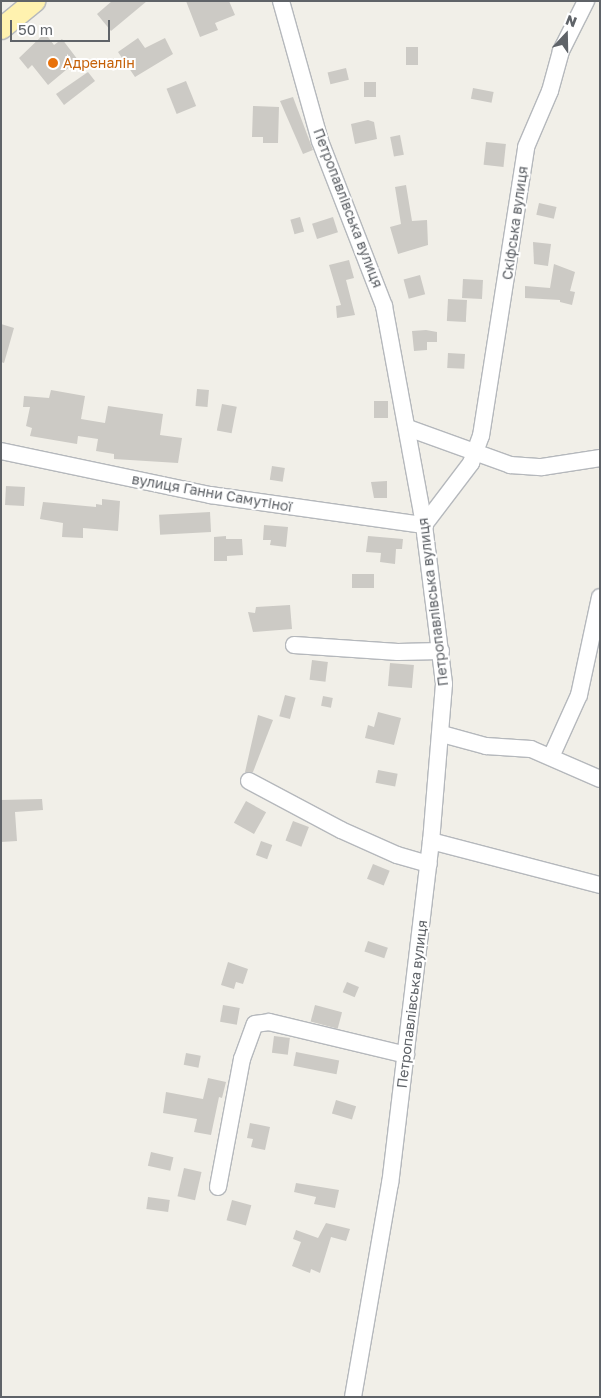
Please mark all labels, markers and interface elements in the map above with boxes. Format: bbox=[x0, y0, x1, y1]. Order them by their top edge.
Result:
scale bar bbox=[12, 10, 112, 42]
north arrow bbox=[541, 10, 591, 60]
text: N bbox=[564, 11, 580, 30]
text: 50 m bbox=[18, 20, 53, 38]
place label: Адреналін bbox=[63, 55, 135, 71]
marker: Адреналін bbox=[47, 57, 59, 69]
street label: Петропавлівська вулиця bbox=[310, 126, 386, 290]
street label: Скіфська вулиця bbox=[499, 165, 531, 281]
street label: вулиця Ганни Самутіної bbox=[130, 471, 294, 515]
street label: Петропавлівська вулиця bbox=[414, 517, 452, 687]
street label: Петропавлівська вулиця bbox=[393, 919, 431, 1089]

